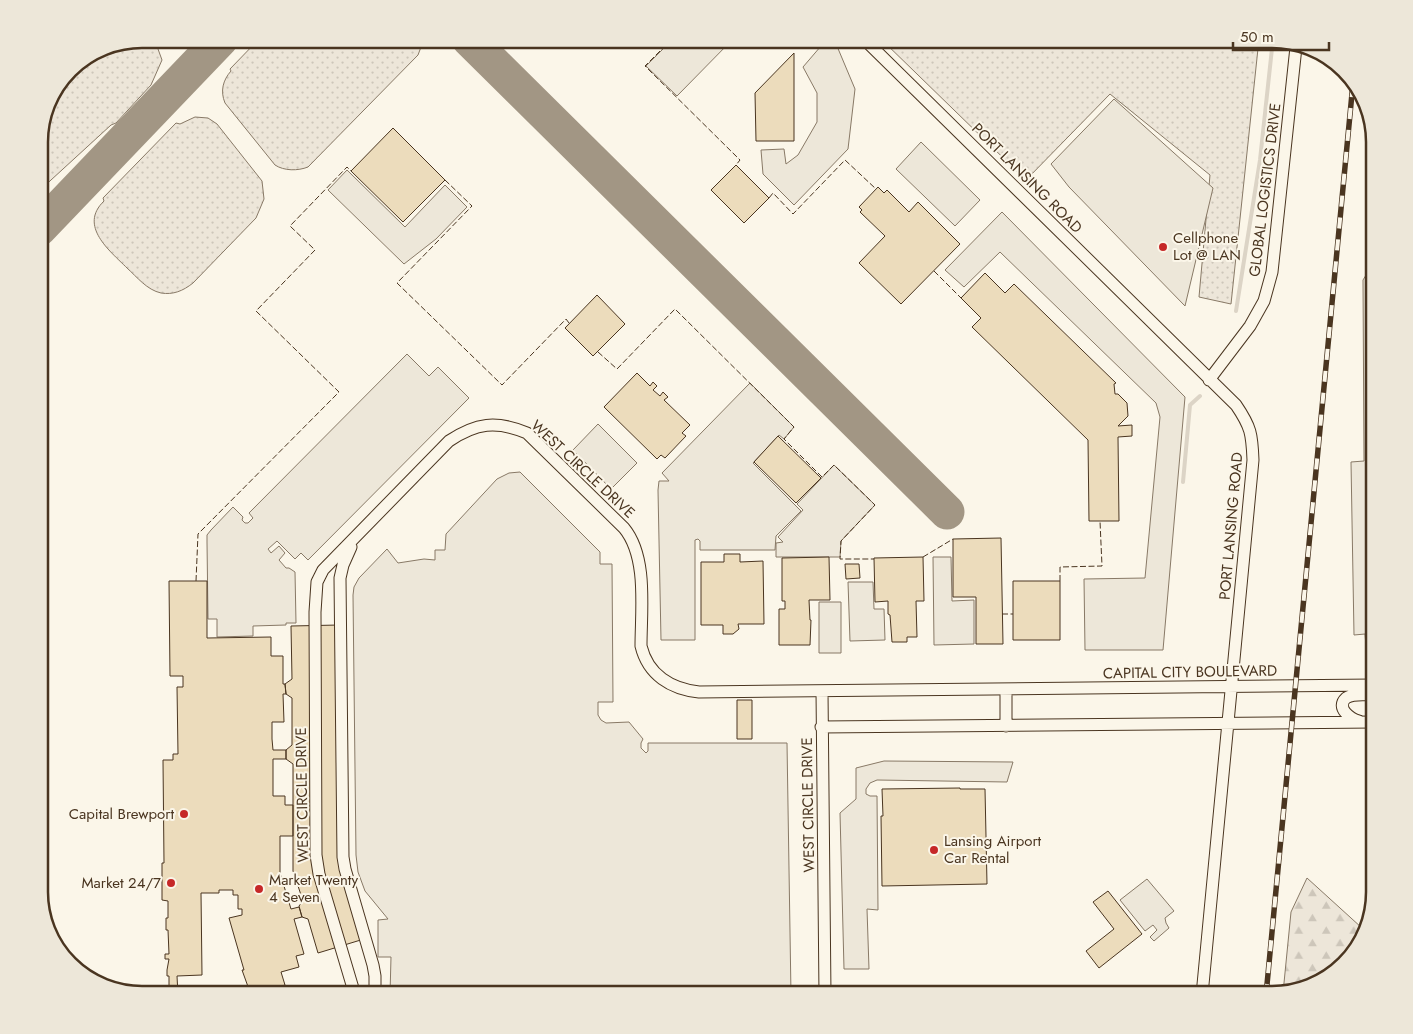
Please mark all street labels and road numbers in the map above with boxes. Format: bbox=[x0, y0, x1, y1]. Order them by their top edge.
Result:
street label: GLOBAL LOGISTICS DRIVE bbox=[1243, 102, 1287, 278]
street label: PORT LANSING ROAD bbox=[967, 118, 1087, 238]
street label: WEST CIRCLE DRIVE bbox=[526, 415, 640, 523]
street label: PORT LANSING ROAD bbox=[1214, 451, 1248, 601]
street label: CAPITAL CITY BOULEVARD bbox=[1103, 659, 1277, 685]
street label: WEST CIRCLE DRIVE bbox=[290, 727, 314, 863]
street label: WEST CIRCLE DRIVE bbox=[796, 737, 820, 873]

